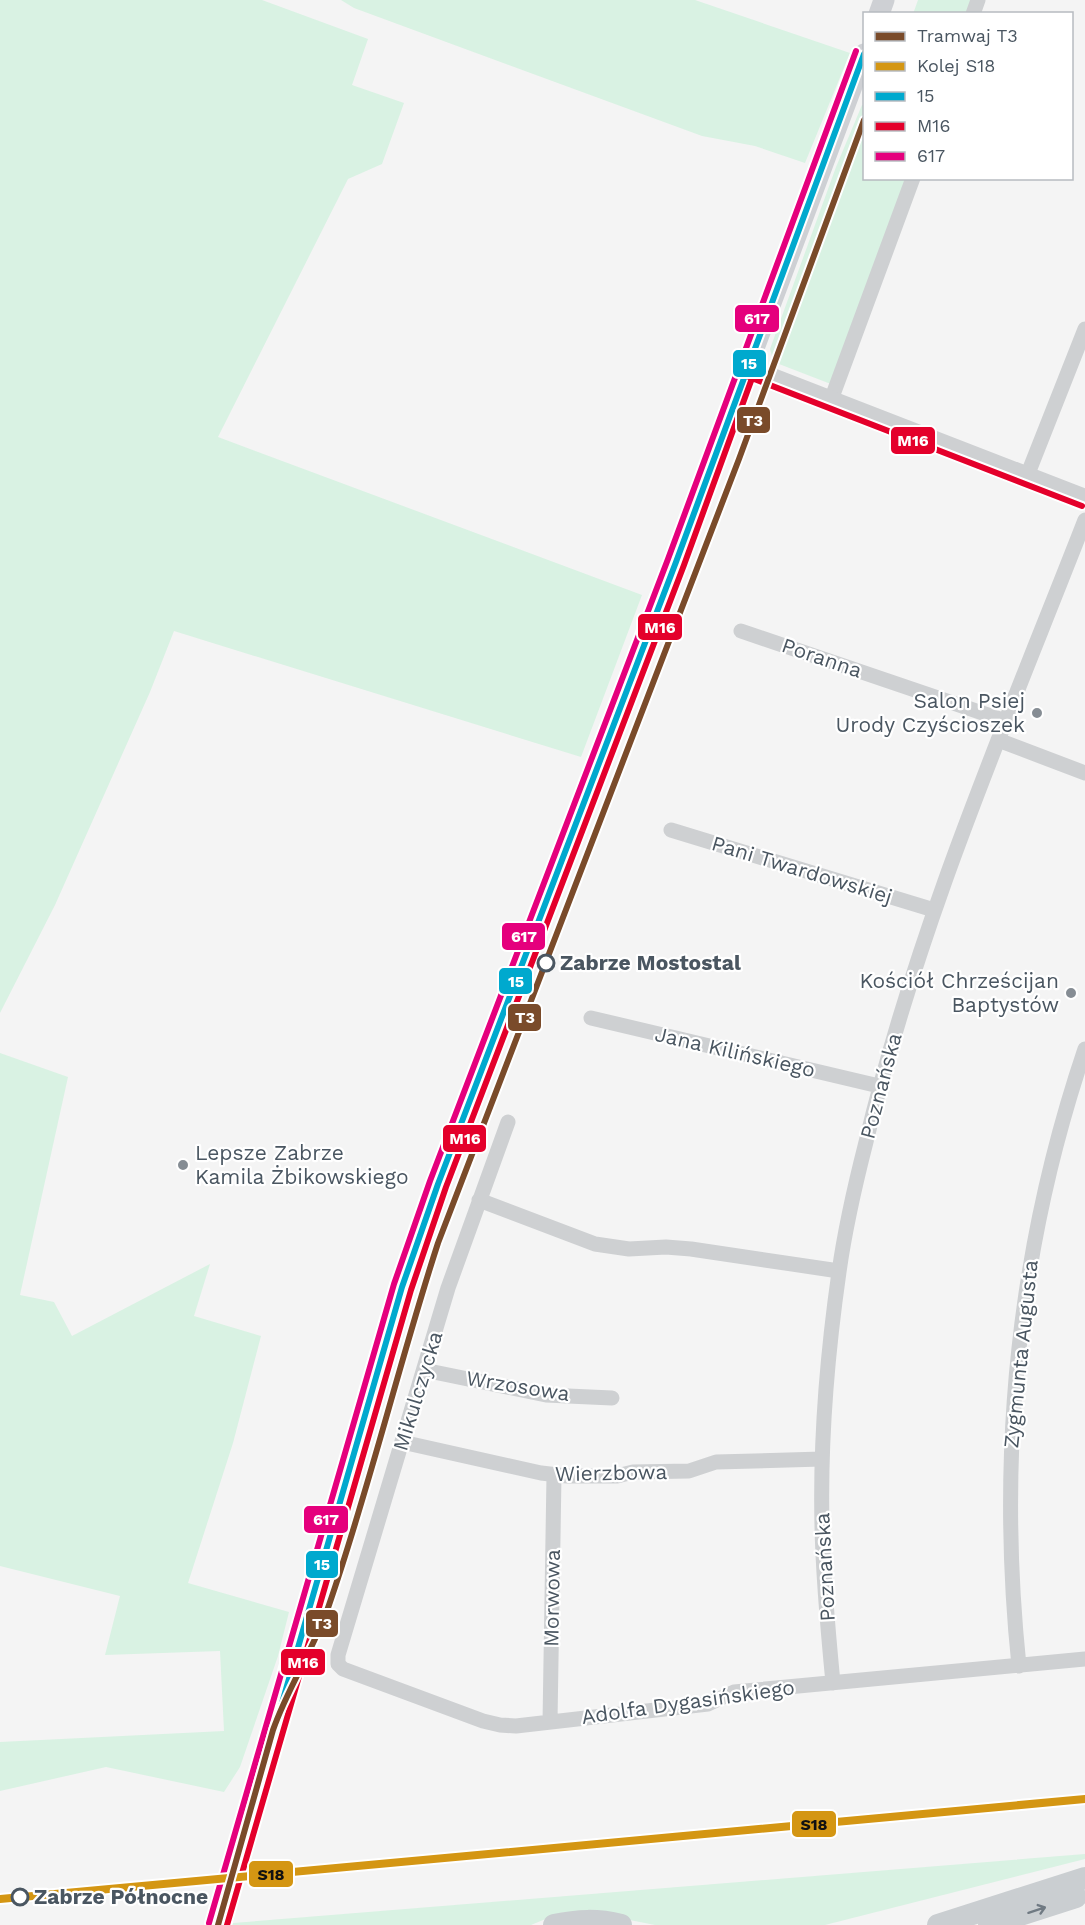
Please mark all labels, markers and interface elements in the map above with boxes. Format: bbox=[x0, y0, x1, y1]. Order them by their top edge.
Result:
legend bbox=[863, 12, 1073, 180]
text: Tramwaj T3 bbox=[917, 25, 1018, 46]
text: Kolej S18 bbox=[917, 55, 995, 76]
text: 15 bbox=[917, 85, 935, 106]
text: M16 bbox=[917, 115, 950, 136]
text: 617 bbox=[917, 145, 945, 166]
line badge: 617 bbox=[734, 304, 780, 333]
text: 617 bbox=[744, 309, 770, 328]
line badge: 15 bbox=[732, 349, 767, 378]
text: 15 bbox=[741, 354, 757, 373]
line badge: T3 bbox=[736, 406, 771, 434]
text: T3 bbox=[743, 411, 763, 430]
line badge: M16 bbox=[890, 426, 936, 455]
text: M16 bbox=[897, 431, 929, 450]
line badge: M16 bbox=[637, 613, 683, 641]
text: M16 bbox=[644, 618, 676, 637]
street label: Poranna bbox=[779, 632, 866, 683]
place label: Salon Psiej Urody Czyścioszek bbox=[835, 688, 1025, 737]
marker: Salon Psiej Urody Czyścioszek bbox=[1030, 706, 1044, 720]
street label: Pani Twardowskiej bbox=[709, 830, 896, 909]
line badge: 617 bbox=[501, 922, 546, 951]
text: 617 bbox=[511, 927, 537, 946]
place label: Zabrze Mostostal bbox=[560, 950, 741, 975]
marker: Zabrze Mostostal bbox=[537, 954, 555, 972]
line badge: 15 bbox=[498, 967, 533, 995]
place label: Kościół Chrześcijan Baptystów bbox=[860, 968, 1059, 1017]
text: 15 bbox=[508, 972, 524, 991]
marker: Kościół Chrześcijan Baptystów bbox=[1064, 986, 1078, 1000]
line badge: T3 bbox=[507, 1003, 542, 1032]
text: T3 bbox=[515, 1008, 535, 1027]
street label: Jana Kilińskiego bbox=[653, 1021, 818, 1082]
street label: Poznańska bbox=[854, 1030, 907, 1142]
line badge: M16 bbox=[442, 1124, 487, 1153]
text: M16 bbox=[449, 1129, 481, 1148]
place label: Lepsze Zabrze Kamila Żbikowskiego bbox=[195, 1140, 409, 1189]
marker: Lepsze Zabrze Kamila Żbikowskiego bbox=[176, 1158, 190, 1172]
street label: Zygmunta Augusta bbox=[998, 1259, 1043, 1449]
street label: Mikulczycka bbox=[387, 1328, 448, 1454]
street label: Wrzosowa bbox=[465, 1365, 572, 1406]
street label: Wierzbowa bbox=[555, 1459, 667, 1486]
line badge: 617 bbox=[303, 1505, 349, 1534]
text: 617 bbox=[313, 1510, 339, 1529]
street label: Poznańska bbox=[809, 1512, 840, 1622]
street label: Morwowa bbox=[538, 1549, 565, 1647]
line badge: 15 bbox=[305, 1550, 339, 1579]
text: 15 bbox=[314, 1555, 330, 1574]
line badge: T3 bbox=[305, 1609, 339, 1638]
text: T3 bbox=[312, 1614, 332, 1633]
line badge: M16 bbox=[280, 1648, 326, 1676]
text: M16 bbox=[287, 1653, 319, 1672]
street label: Adolfa Dygasińskiego bbox=[580, 1674, 796, 1729]
line badge: S18 bbox=[791, 1810, 837, 1838]
text: S18 bbox=[800, 1815, 828, 1834]
line badge: S18 bbox=[248, 1860, 294, 1888]
text: S18 bbox=[257, 1865, 285, 1884]
place label: Zabrze Północne bbox=[34, 1884, 208, 1909]
marker: Zabrze Północne bbox=[11, 1888, 29, 1906]
one-way arrow bbox=[1027, 1903, 1046, 1914]

